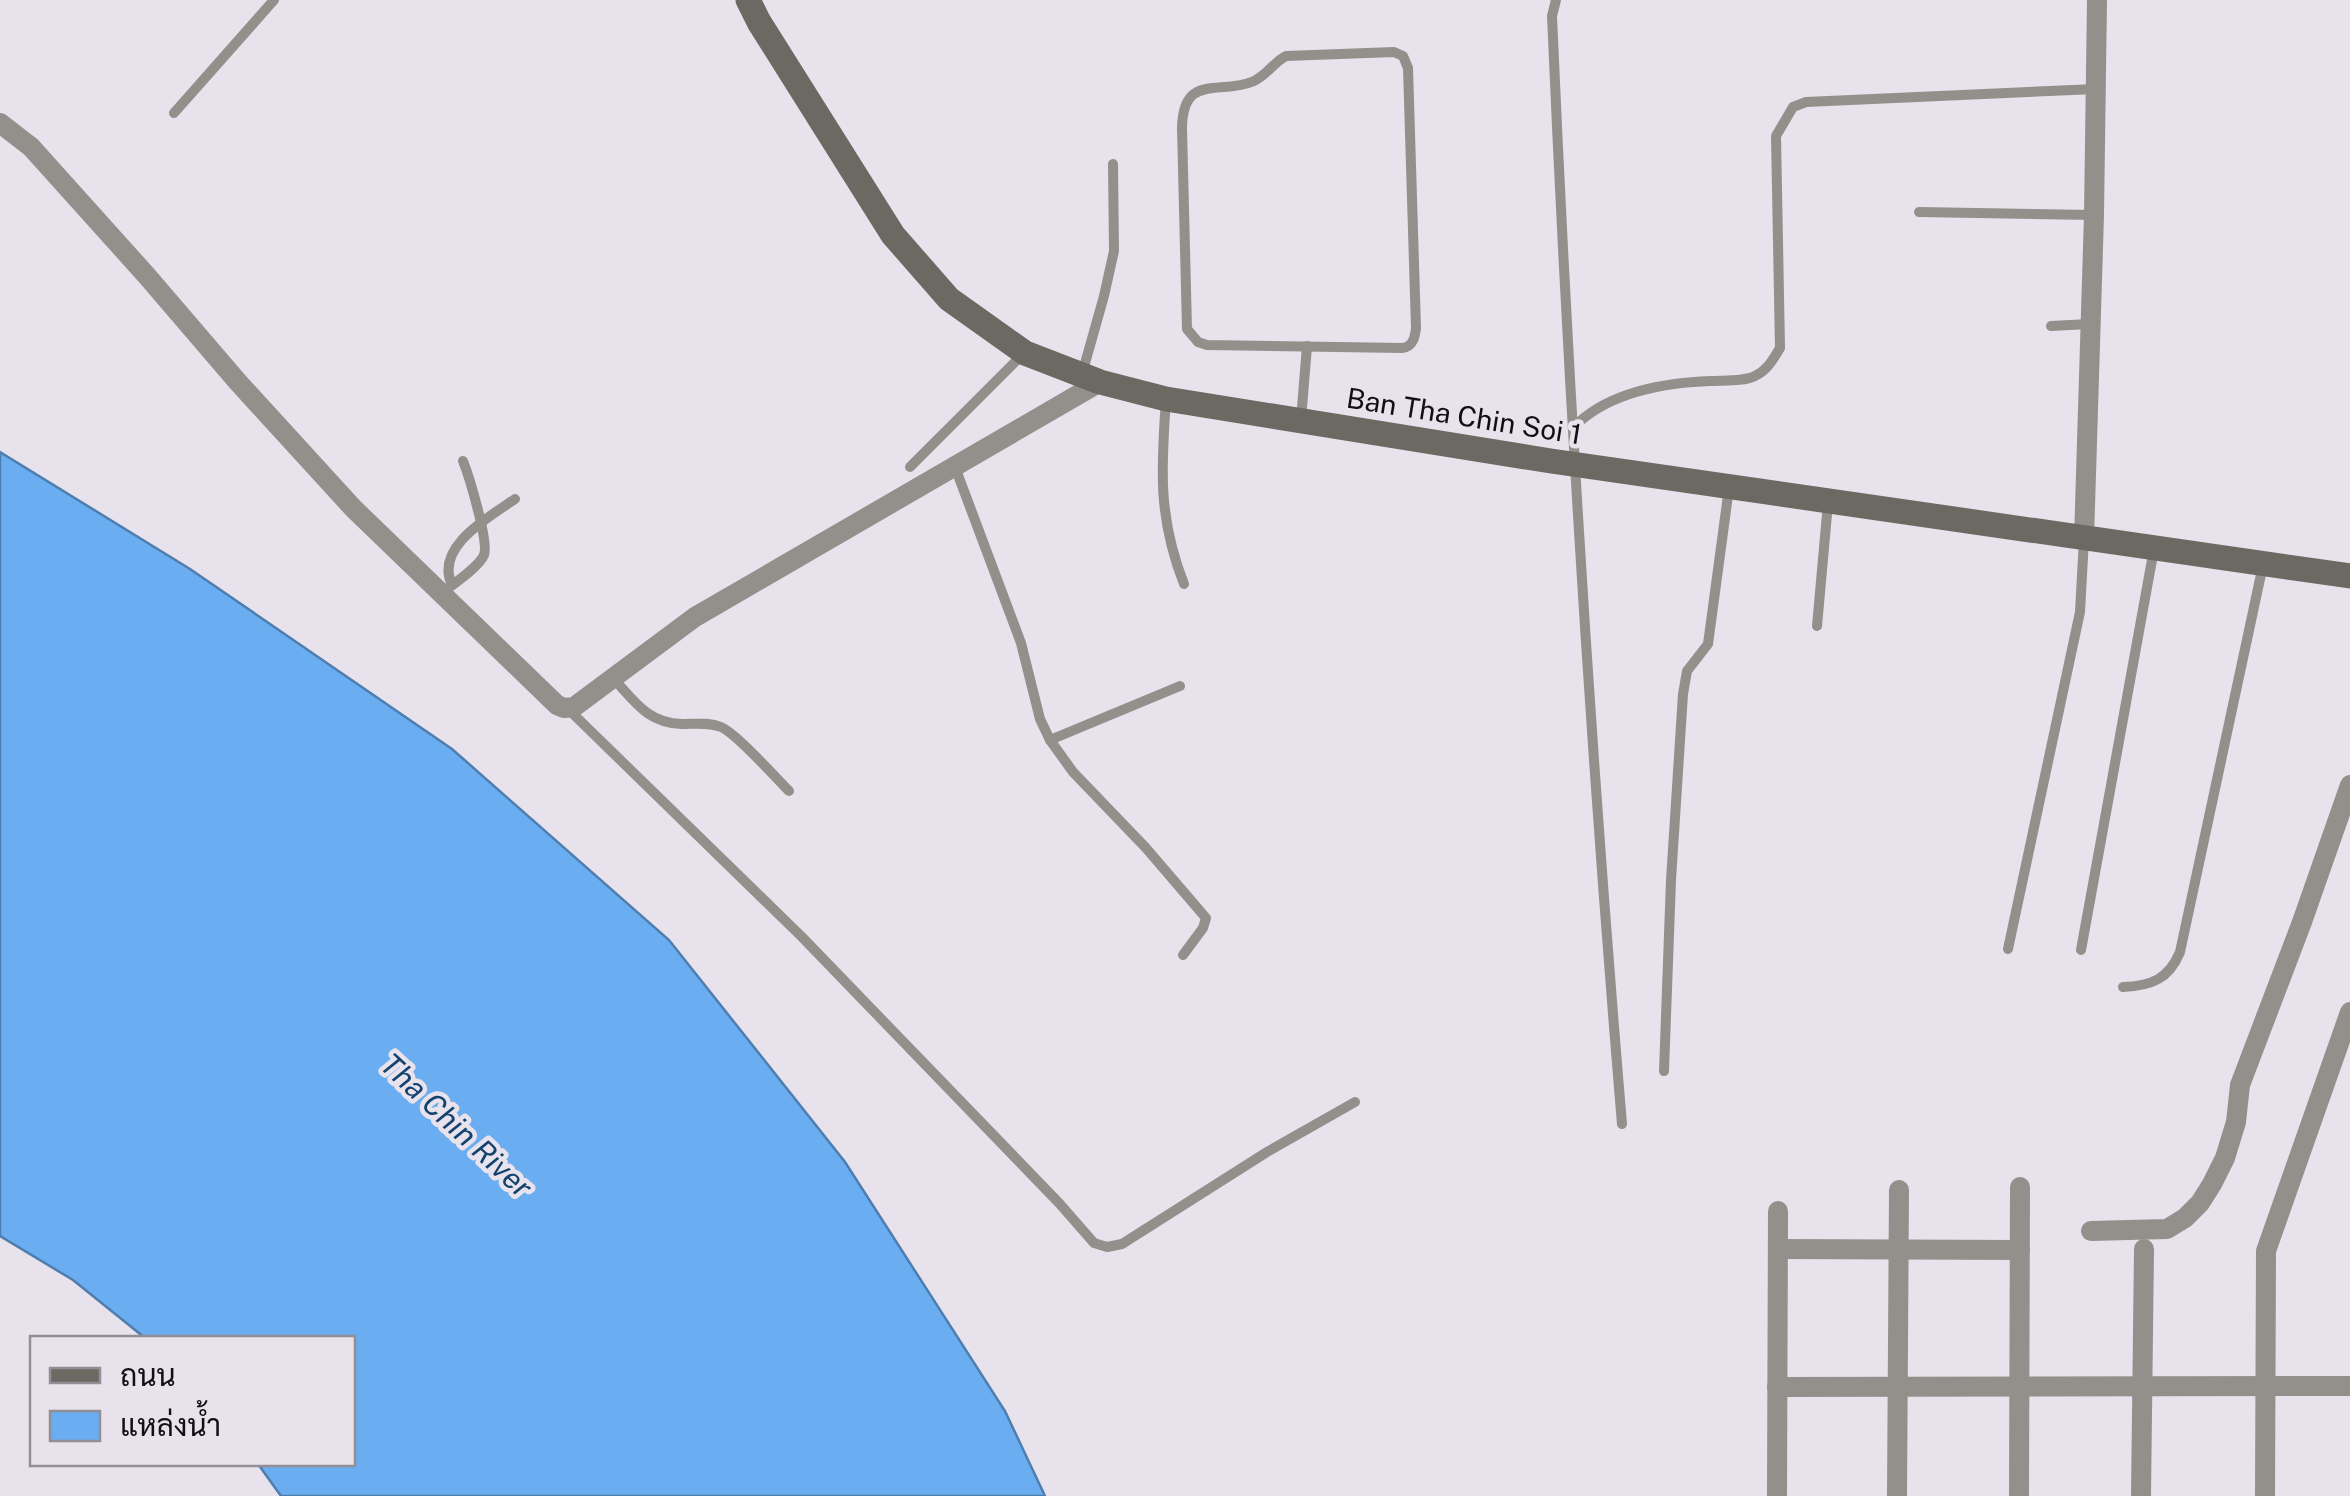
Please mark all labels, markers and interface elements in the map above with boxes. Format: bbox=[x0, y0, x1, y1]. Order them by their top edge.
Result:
street label: Ban Tha Chin Soi 1 bbox=[1344, 381, 1584, 450]
water label: Tha Chin River bbox=[373, 1046, 540, 1205]
legend bbox=[30, 1336, 355, 1466]
text: ถนน bbox=[120, 1357, 176, 1393]
text: แหล่งน้ำ bbox=[120, 1399, 221, 1443]

